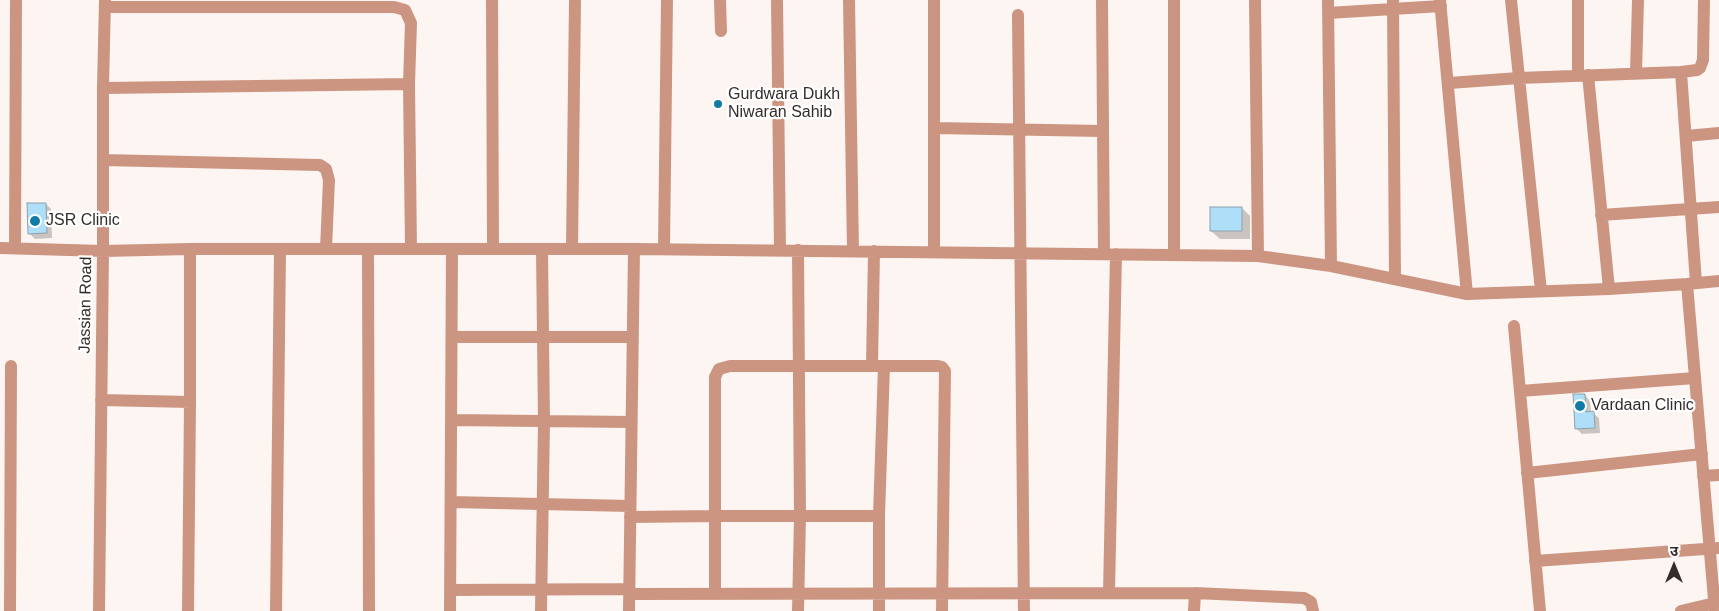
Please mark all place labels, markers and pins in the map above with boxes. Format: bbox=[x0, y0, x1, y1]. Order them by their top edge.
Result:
place label: Gurdwara Dukh Niwaran Sahib bbox=[728, 85, 840, 123]
marker: Gurdwara Dukh Niwaran Sahib bbox=[712, 98, 724, 110]
place label: JSR Clinic bbox=[46, 211, 120, 231]
marker: JSR Clinic bbox=[28, 214, 42, 228]
place label: Vardaan Clinic bbox=[1591, 396, 1694, 416]
marker: Vardaan Clinic bbox=[1573, 399, 1587, 413]

